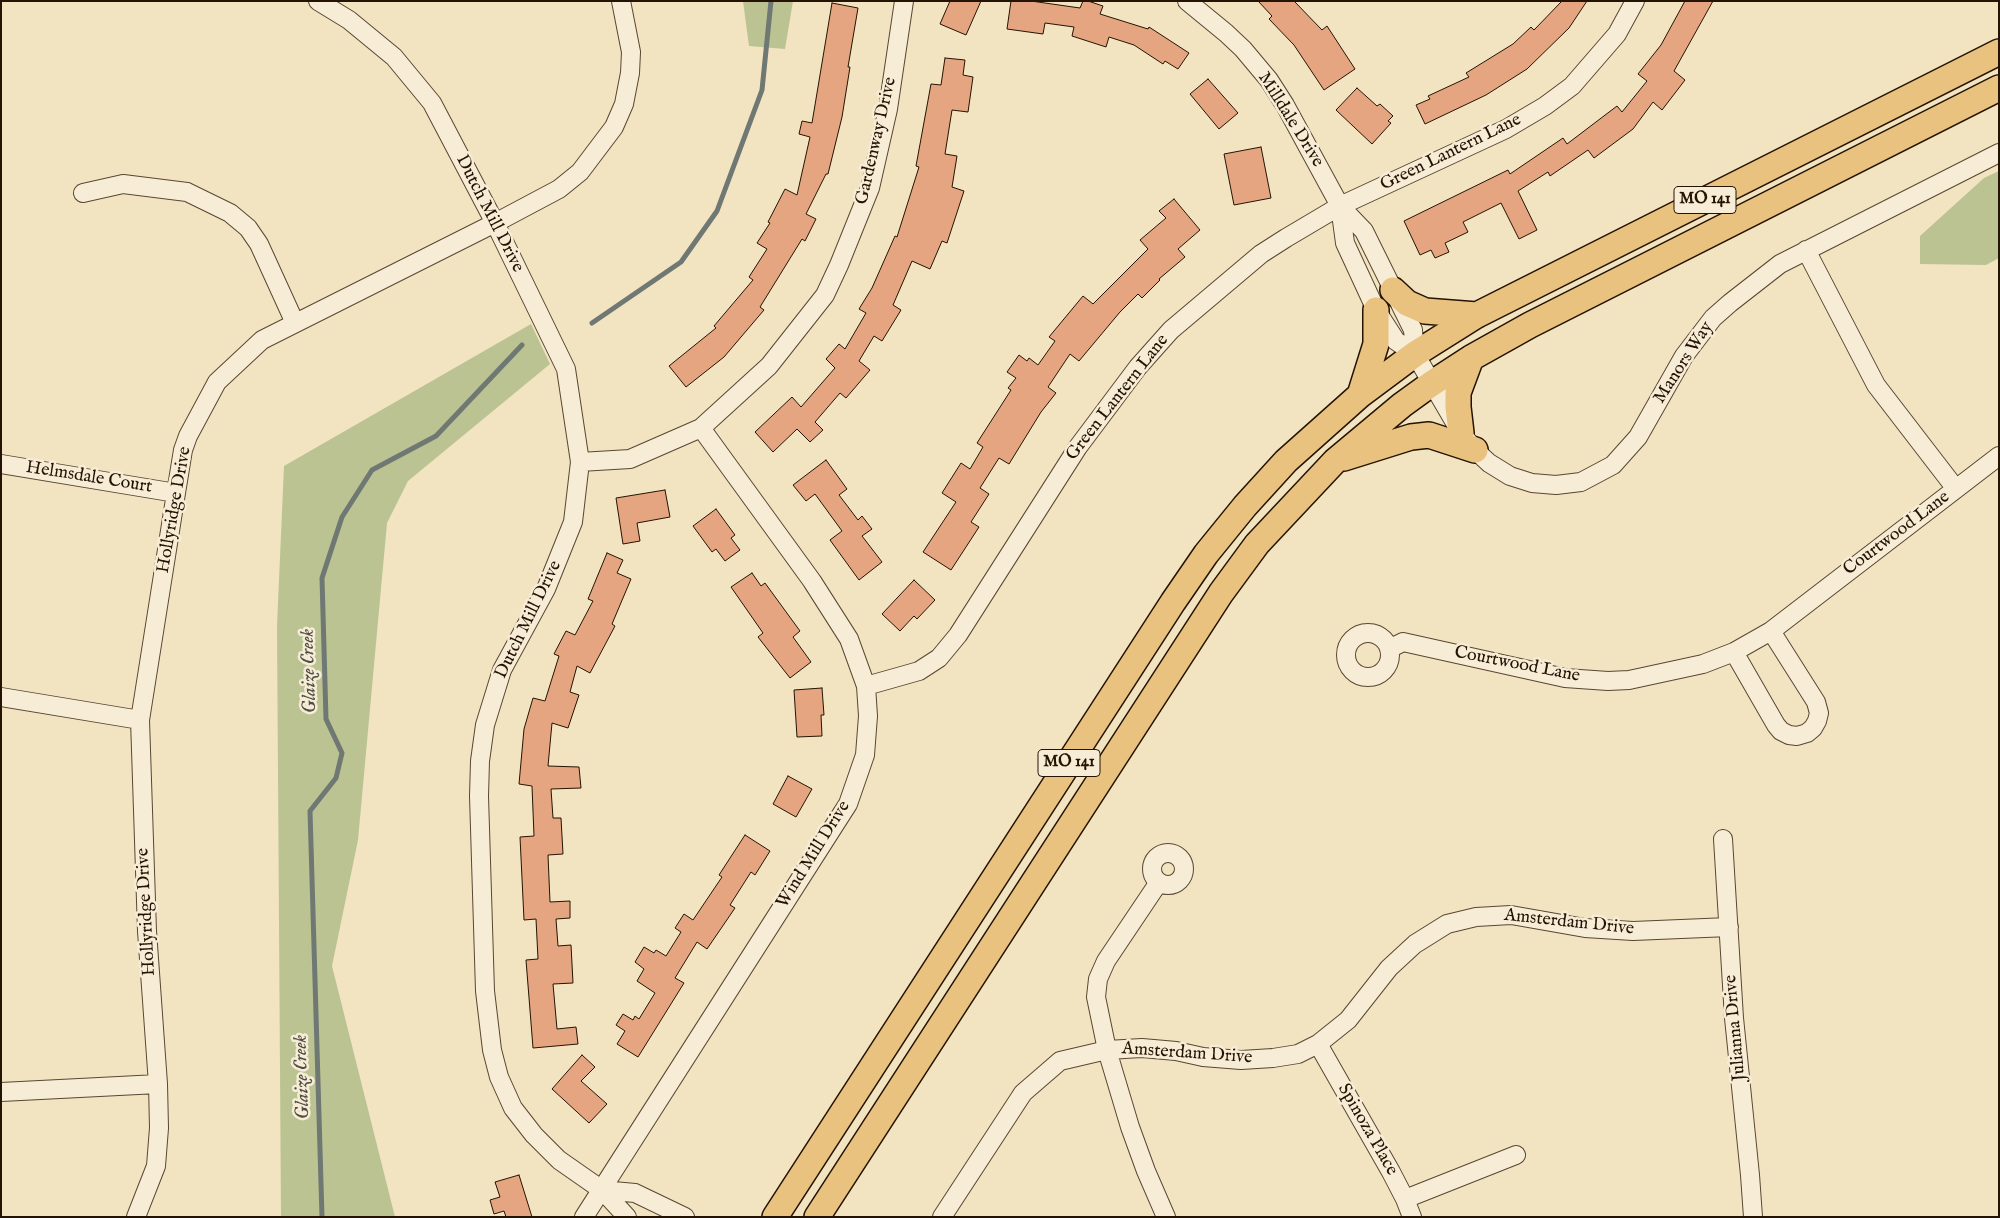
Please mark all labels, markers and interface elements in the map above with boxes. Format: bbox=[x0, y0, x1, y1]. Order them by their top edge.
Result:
street label: Milldale Drive bbox=[1252, 69, 1328, 171]
street label: Gardenway Drive bbox=[852, 75, 902, 207]
street label: Green Lantern Lane bbox=[1377, 110, 1525, 196]
street label: Dutch Mill Drive bbox=[450, 152, 528, 276]
road number: MO 141 bbox=[1674, 186, 1736, 214]
street label: Manors Way bbox=[1650, 318, 1718, 408]
street label: Green Lantern Lane bbox=[1062, 331, 1174, 465]
street label: Hollyridge Drive bbox=[153, 445, 197, 575]
street label: Helmsdale Court bbox=[24, 457, 154, 499]
street label: Courtwood Lane bbox=[1840, 487, 1954, 581]
street label: Dutch Mill Drive bbox=[491, 557, 567, 683]
water label: Glaize Creek bbox=[297, 628, 323, 714]
street label: Courtwood Lane bbox=[1452, 642, 1582, 688]
road number: MO 141 bbox=[1038, 750, 1100, 776]
street label: Wind Mill Drive bbox=[772, 797, 856, 913]
street label: Hollyridge Drive bbox=[133, 847, 161, 977]
street label: Amsterdam Drive bbox=[1503, 905, 1635, 941]
street label: Julianna Drive bbox=[1721, 974, 1751, 1082]
water label: Glaize Creek bbox=[290, 1034, 316, 1120]
street label: Amsterdam Drive bbox=[1121, 1039, 1253, 1069]
street label: Spinoza Place bbox=[1332, 1080, 1402, 1180]

